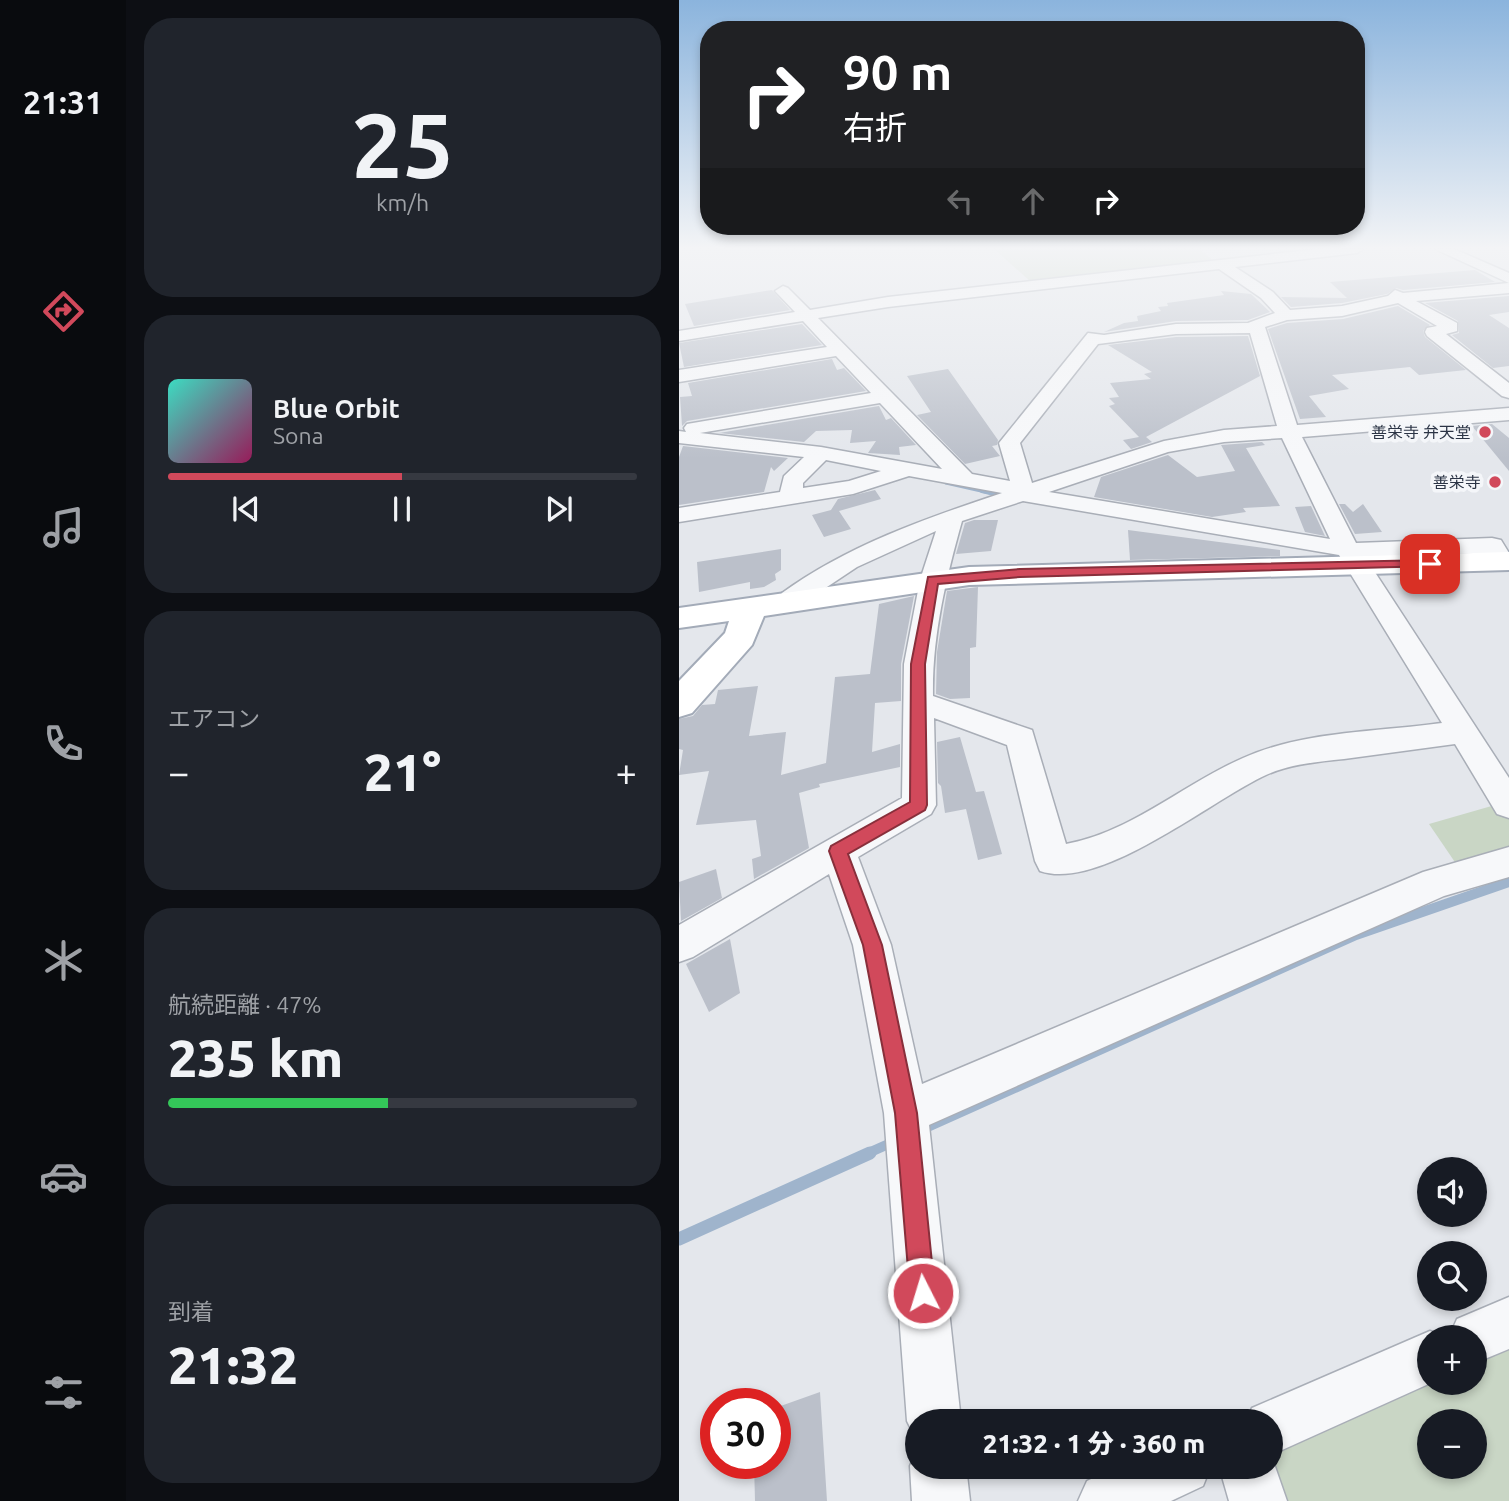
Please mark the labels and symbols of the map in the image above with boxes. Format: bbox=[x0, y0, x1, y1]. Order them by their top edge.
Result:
place label: 善栄寺 弁天堂 bbox=[1371, 423, 1471, 441]
marker: 善栄寺 弁天堂 bbox=[1477, 424, 1493, 440]
place label: 善栄寺 bbox=[1433, 473, 1481, 491]
marker: 善栄寺 bbox=[1487, 474, 1503, 490]
pin bbox=[1400, 534, 1460, 594]
position arrow bbox=[886, 1256, 960, 1330]
speed limit sign: 30 bbox=[700, 1388, 791, 1479]

